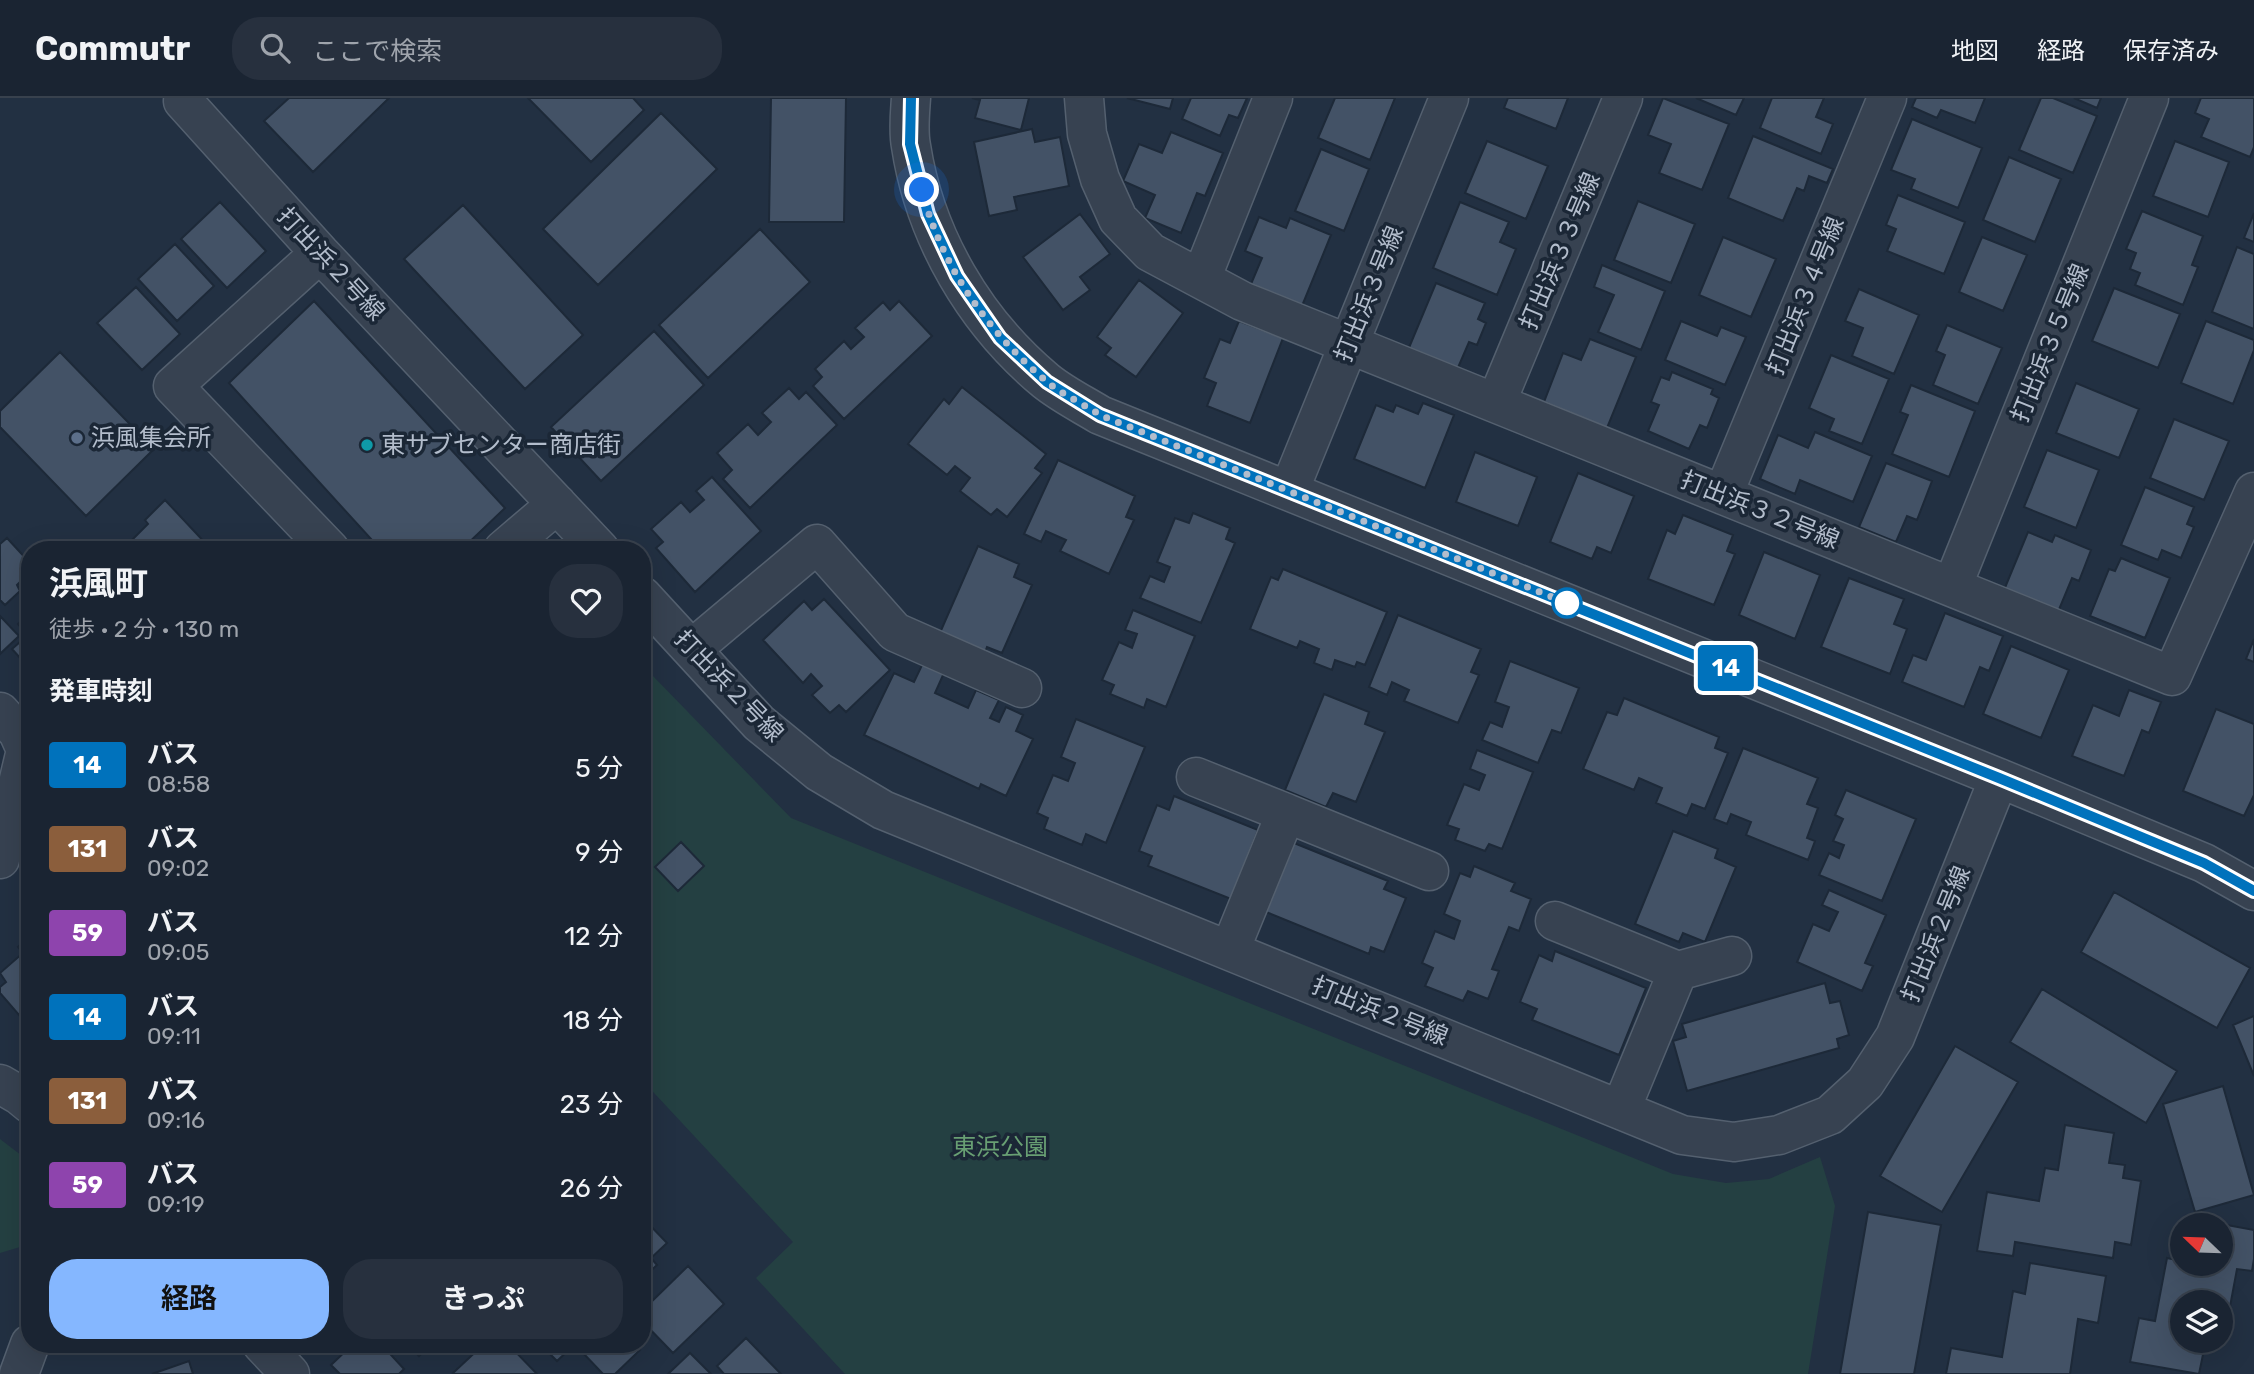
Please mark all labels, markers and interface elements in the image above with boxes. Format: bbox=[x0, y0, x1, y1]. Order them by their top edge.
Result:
search box bbox=[232, 17, 722, 80]
text: Commutr bbox=[35, 29, 190, 68]
icon: search bbox=[256, 29, 294, 67]
text: ここで検索 bbox=[312, 36, 442, 67]
text: 地図 bbox=[1951, 37, 1999, 65]
text: 経路 bbox=[2037, 37, 2085, 65]
text: 保存済み bbox=[2123, 37, 2219, 65]
street label: 打出浜３３号線 bbox=[1514, 168, 1606, 334]
your location bbox=[904, 172, 939, 207]
street label: 打出浜２号線 bbox=[272, 202, 390, 326]
street label: 打出浜３４号線 bbox=[1761, 213, 1849, 379]
street label: 打出浜３号線 bbox=[1329, 222, 1409, 366]
street label: 打出浜３５号線 bbox=[2006, 260, 2094, 426]
place label: 浜風集会所 bbox=[91, 424, 211, 452]
marker: 浜風集会所 bbox=[69, 430, 85, 446]
place label: 東サブセンター商店街 bbox=[381, 431, 621, 459]
marker: 東サブセンター商店街 bbox=[359, 437, 375, 453]
street label: 打出浜３２号線 bbox=[1677, 466, 1843, 554]
text: 浜風町 bbox=[49, 564, 148, 603]
button: heart bbox=[549, 564, 623, 638]
unlabelled marker bbox=[1552, 588, 1582, 618]
text: 徒歩 · 2 分 · 130 m bbox=[49, 615, 239, 643]
street label: 打出浜２号線 bbox=[669, 624, 789, 748]
line badge: 14 bbox=[1694, 645, 1758, 691]
text: 14 bbox=[1712, 654, 1740, 682]
text: 発車時刻 bbox=[49, 676, 153, 707]
text: バス bbox=[147, 739, 199, 770]
text: 14 bbox=[73, 751, 102, 779]
text: 5 分 bbox=[575, 753, 623, 784]
text: 08:58 bbox=[147, 770, 210, 798]
text: バス bbox=[147, 823, 199, 854]
text: 131 bbox=[68, 835, 107, 863]
text: 9 分 bbox=[575, 837, 623, 868]
text: 09:02 bbox=[147, 854, 209, 882]
street label: 打出浜２号線 bbox=[1896, 862, 1976, 1006]
text: バス bbox=[147, 907, 199, 938]
text: 59 bbox=[72, 919, 103, 947]
text: 12 分 bbox=[564, 921, 623, 952]
text: 09:05 bbox=[147, 938, 209, 966]
street label: 打出浜２号線 bbox=[1308, 971, 1452, 1051]
text: バス bbox=[147, 991, 199, 1022]
text: 14 bbox=[73, 1003, 102, 1031]
text: 18 分 bbox=[563, 1005, 623, 1036]
text: 09:11 bbox=[147, 1022, 201, 1050]
text: バス bbox=[147, 1075, 199, 1106]
text: 131 bbox=[68, 1087, 107, 1115]
text: 23 分 bbox=[560, 1089, 623, 1120]
text: 09:16 bbox=[147, 1106, 205, 1134]
park label: 東浜公園 bbox=[952, 1133, 1048, 1161]
text: バス bbox=[147, 1159, 199, 1190]
text: 59 bbox=[72, 1171, 103, 1199]
text: 26 分 bbox=[560, 1173, 623, 1204]
text: 09:19 bbox=[147, 1190, 205, 1218]
north arrow bbox=[2170, 1213, 2233, 1276]
map controls bbox=[2170, 1213, 2233, 1353]
button: 経路 bbox=[49, 1259, 329, 1339]
button: きっぷ bbox=[343, 1259, 623, 1339]
button: layers bbox=[2170, 1290, 2233, 1353]

